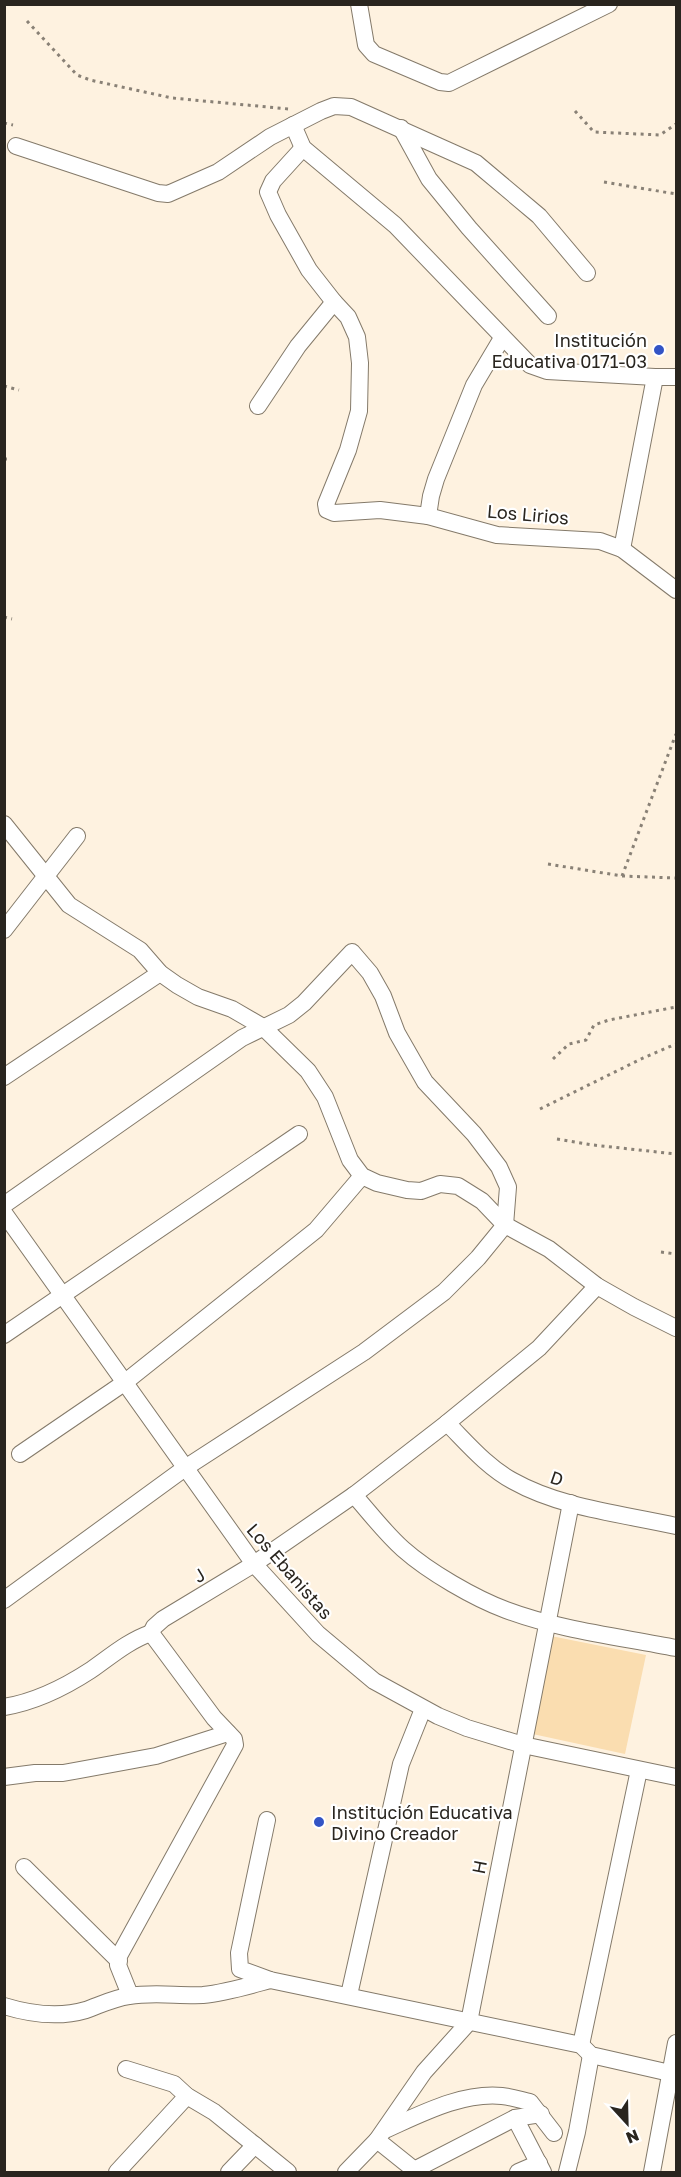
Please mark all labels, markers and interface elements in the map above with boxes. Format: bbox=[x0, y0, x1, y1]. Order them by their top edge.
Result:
place label: Institución Educativa 0171-03 bbox=[492, 329, 647, 372]
marker: Institución Educativa 0171-03 bbox=[652, 343, 666, 357]
street label: Los Lirios bbox=[486, 499, 570, 529]
street label: D bbox=[547, 1466, 567, 1490]
street label: Los Ebanistas bbox=[243, 1519, 337, 1623]
street label: J bbox=[189, 1563, 209, 1587]
place label: Institución Educativa Divino Creador bbox=[331, 1801, 513, 1844]
marker: Institución Educativa Divino Creador bbox=[312, 1815, 326, 1829]
street label: H bbox=[467, 1858, 491, 1876]
north arrow bbox=[597, 2093, 657, 2153]
text: N bbox=[623, 2125, 642, 2148]

